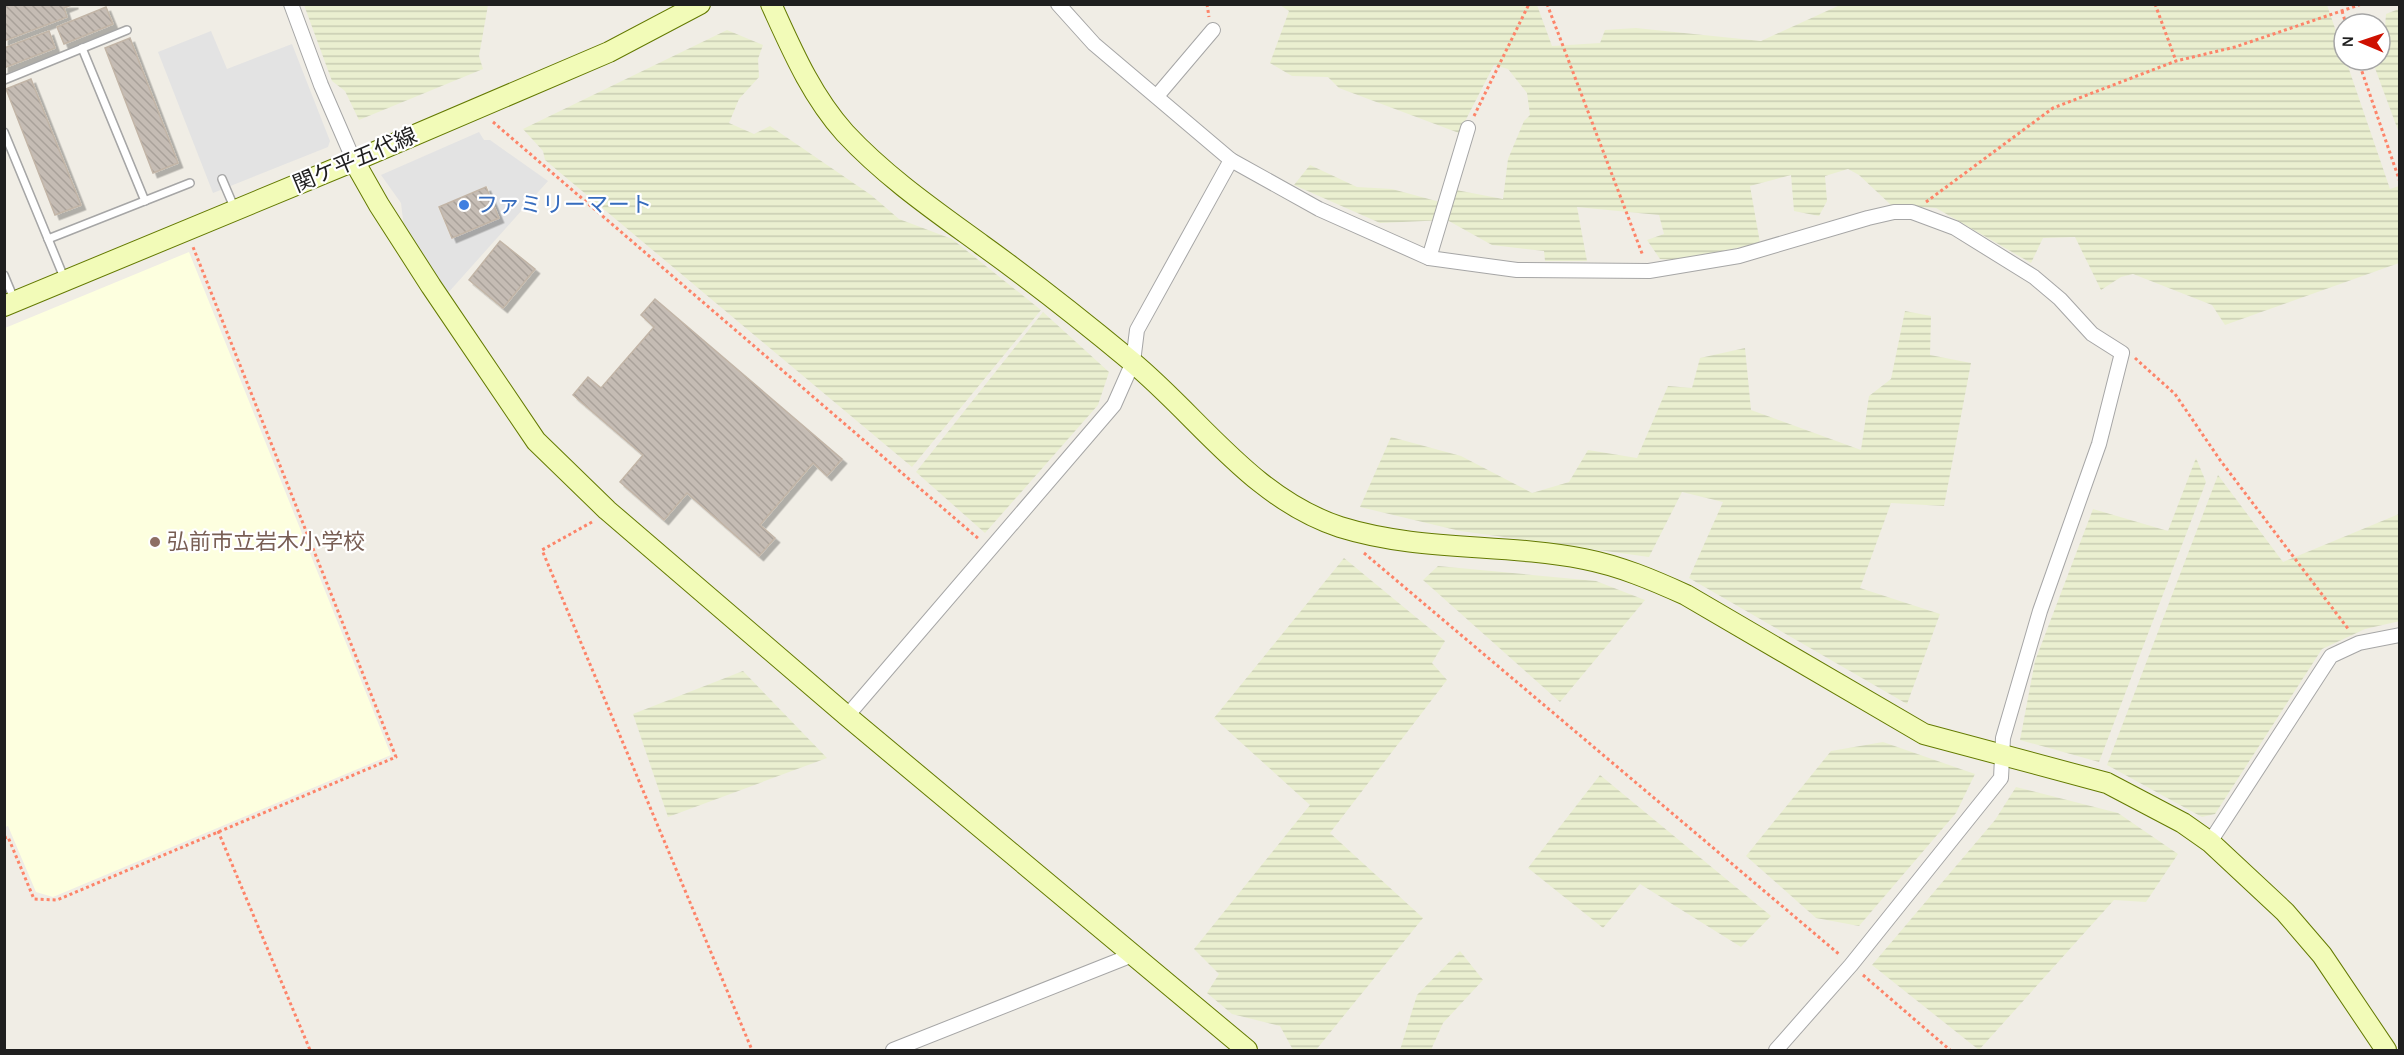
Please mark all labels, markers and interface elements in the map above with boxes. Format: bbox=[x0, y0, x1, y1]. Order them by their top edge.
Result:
north arrow bbox=[2332, 12, 2392, 72]
text: N bbox=[2338, 35, 2357, 48]
street label: 関ケ平五代線 bbox=[289, 122, 421, 198]
place label: ファミリーマート bbox=[476, 192, 652, 218]
marker: ファミリーマート bbox=[457, 198, 471, 212]
place label: 弘前市立岩木小学校 bbox=[167, 529, 365, 555]
marker: 弘前市立岩木小学校 bbox=[148, 535, 162, 549]

